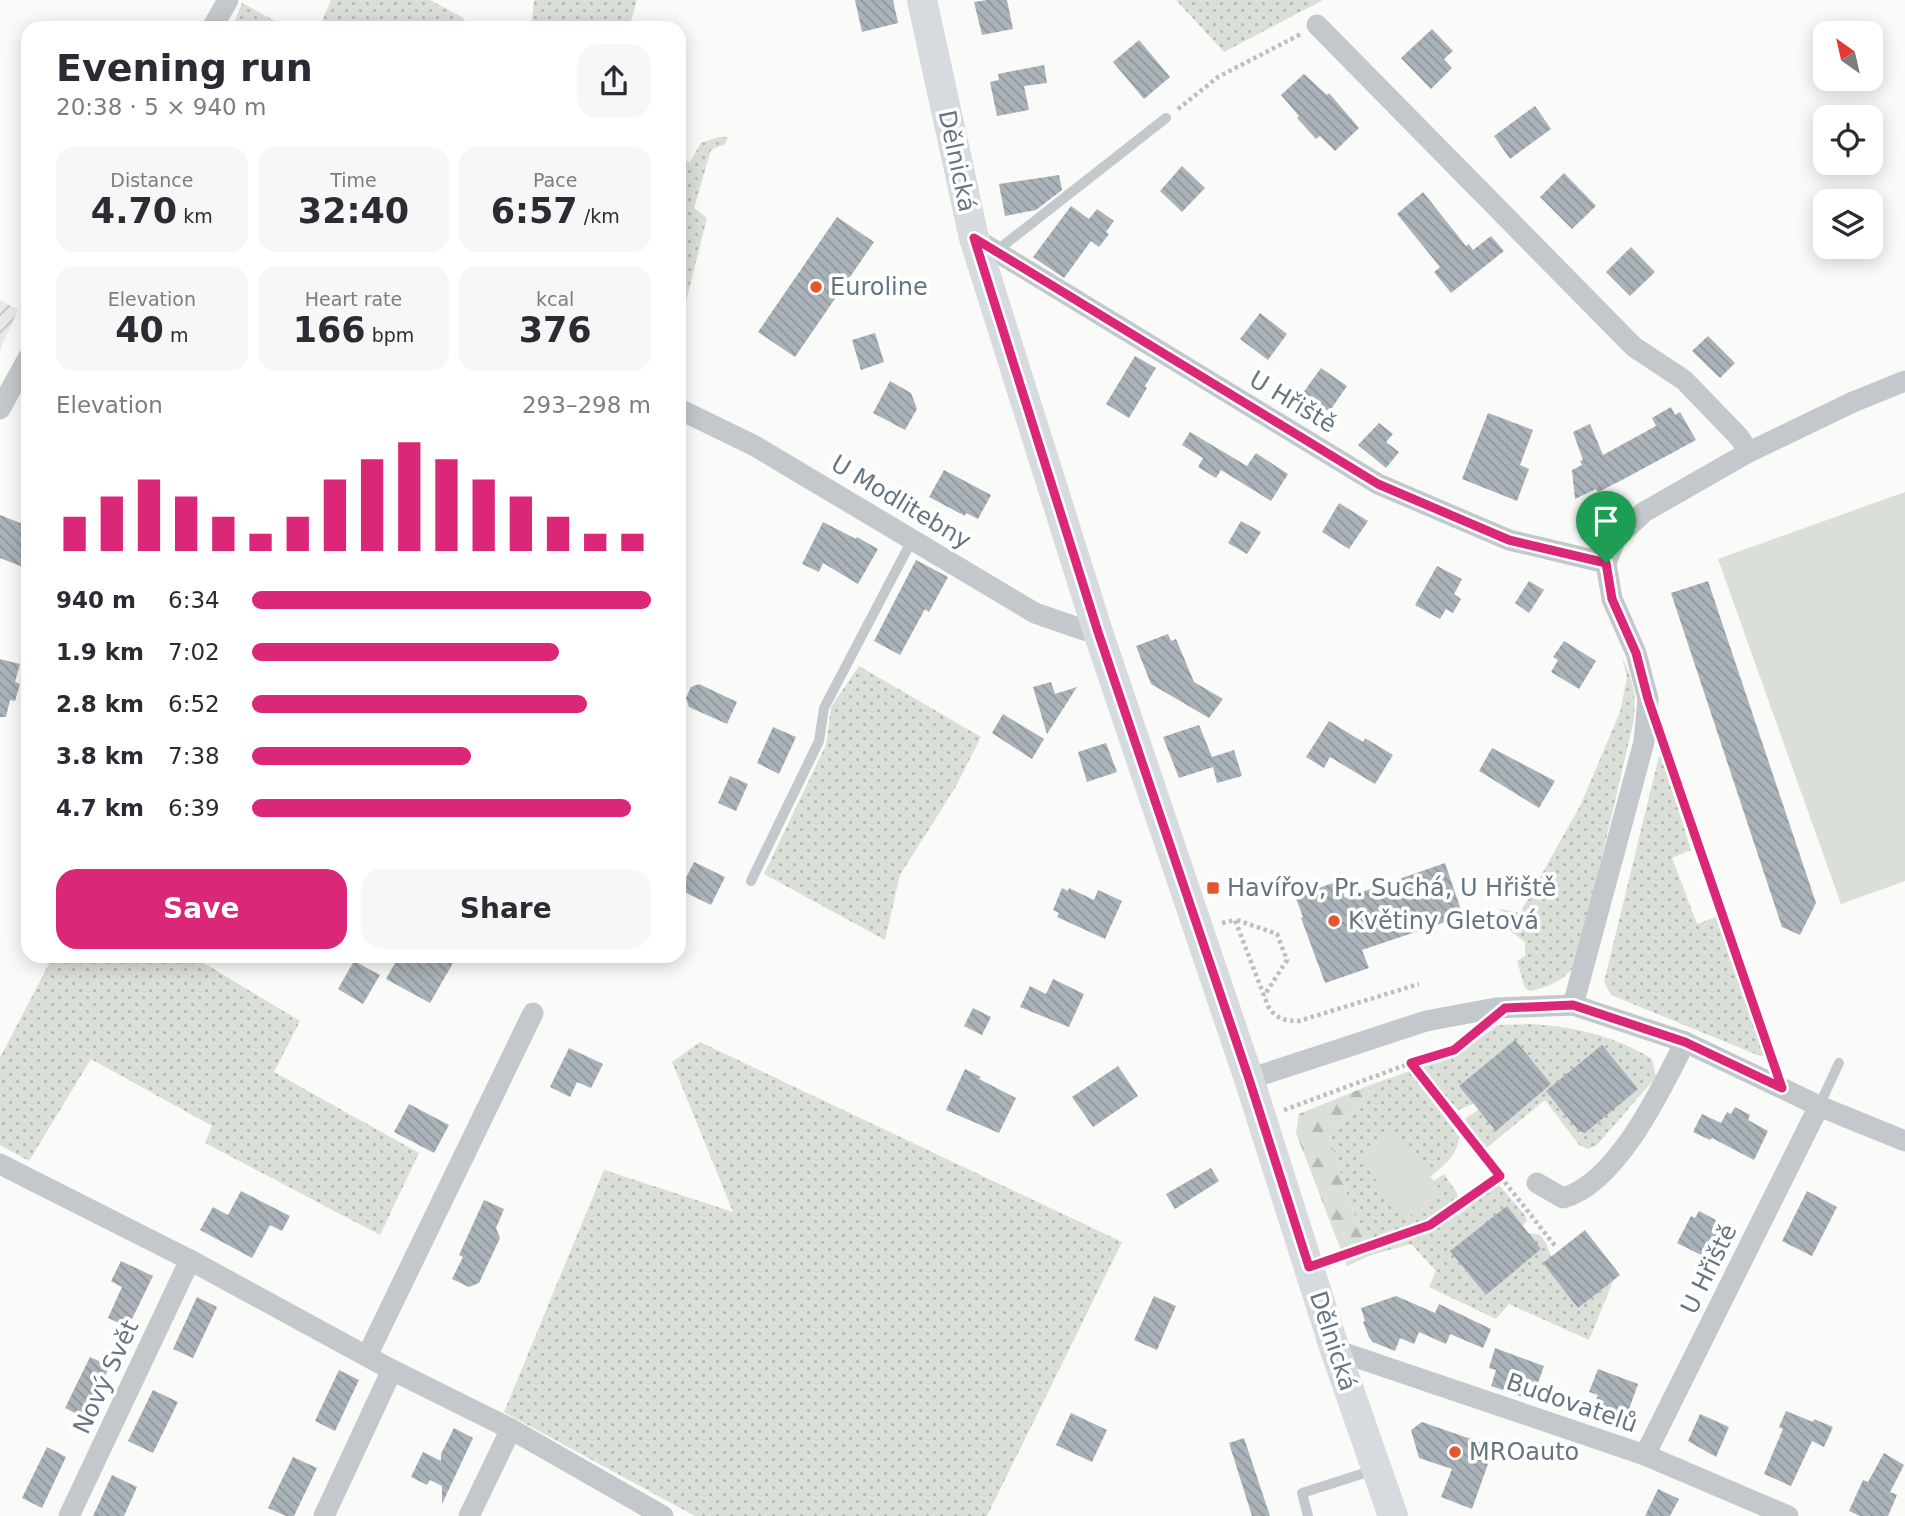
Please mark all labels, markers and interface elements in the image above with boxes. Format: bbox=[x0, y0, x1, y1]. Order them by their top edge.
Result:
north arrow bbox=[1813, 21, 1883, 91]
map controls bbox=[1813, 21, 1883, 259]
button: share bbox=[577, 44, 651, 118]
text: Evening run bbox=[56, 46, 313, 90]
text: 20:38 · 5 × 940 m bbox=[56, 94, 266, 120]
button: locate bbox=[1813, 105, 1883, 175]
street label: Dělnická bbox=[933, 108, 981, 214]
text: Distance bbox=[110, 169, 193, 191]
text: Time bbox=[330, 169, 377, 191]
text: Pace bbox=[533, 169, 577, 191]
button: layers bbox=[1813, 189, 1883, 259]
text: 4.70 bbox=[91, 191, 177, 231]
text: 32:40 bbox=[298, 191, 409, 231]
text: 6:57 bbox=[491, 191, 578, 231]
text: km bbox=[177, 205, 213, 227]
text: /km bbox=[578, 205, 620, 227]
place label: Euroline bbox=[830, 273, 928, 301]
marker: Euroline bbox=[808, 279, 824, 295]
text: Elevation bbox=[108, 288, 196, 310]
text: Heart rate bbox=[305, 288, 402, 310]
text: kcal bbox=[536, 288, 574, 310]
text: 40 bbox=[115, 310, 164, 350]
text: 166 bbox=[293, 310, 366, 350]
text: 376 bbox=[519, 310, 592, 350]
text: m bbox=[164, 324, 188, 346]
text: bpm bbox=[366, 324, 414, 346]
street label: U Hřiště bbox=[1244, 365, 1342, 439]
text: Elevation bbox=[56, 392, 163, 418]
text: 293–298 m bbox=[522, 392, 651, 418]
street label: U Modlitebny bbox=[826, 449, 976, 555]
pin bbox=[1576, 491, 1636, 563]
icon: arrive bbox=[1587, 502, 1625, 540]
text: 940 m bbox=[56, 587, 136, 613]
text: 6:34 bbox=[168, 587, 220, 613]
text: 1.9 km bbox=[56, 639, 144, 665]
text: 7:02 bbox=[168, 639, 220, 665]
text: 2.8 km bbox=[56, 691, 144, 717]
text: 6:52 bbox=[168, 691, 220, 717]
text: 3.8 km bbox=[56, 743, 144, 769]
text: 7:38 bbox=[168, 743, 220, 769]
text: 4.7 km bbox=[56, 795, 144, 821]
text: 6:39 bbox=[168, 795, 220, 821]
button: Save bbox=[56, 869, 347, 949]
button: Share bbox=[361, 869, 651, 949]
place label: Havířov, Pr. Suchá, U Hřiště bbox=[1227, 874, 1556, 902]
marker: Havířov, Pr. Suchá, U Hřiště bbox=[1205, 880, 1221, 896]
place label: Květiny Gletová bbox=[1348, 907, 1539, 935]
marker: Květiny Gletová bbox=[1326, 913, 1342, 929]
street label: U Hřiště bbox=[1675, 1220, 1743, 1318]
street label: Dělnická bbox=[1304, 1288, 1362, 1394]
street label: Nový Svět bbox=[67, 1316, 145, 1438]
street label: Budovatelů bbox=[1503, 1368, 1641, 1438]
place label: MROauto bbox=[1469, 1438, 1579, 1466]
marker: MROauto bbox=[1447, 1444, 1463, 1460]

